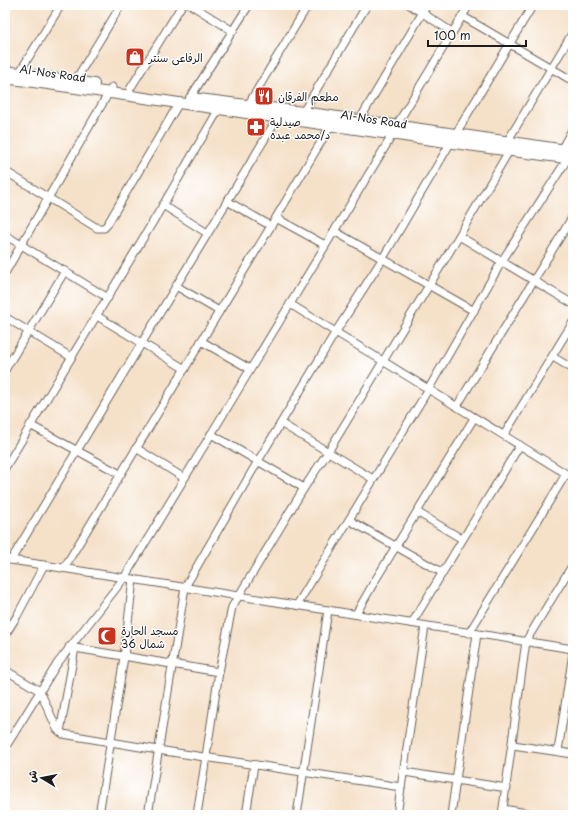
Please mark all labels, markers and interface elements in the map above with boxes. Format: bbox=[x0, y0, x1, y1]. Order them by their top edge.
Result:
scale bar bbox=[428, 22, 526, 48]
text: 100 m bbox=[434, 26, 471, 44]
shop icon: الرفاعى سنتر bbox=[124, 46, 146, 68]
place label: الرفاعى سنتر bbox=[148, 49, 203, 66]
street label: Al-Nos Road bbox=[19, 60, 87, 86]
restaurant icon: مطعم الفرقان bbox=[253, 85, 275, 107]
place label: مطعم الفرقان bbox=[278, 88, 339, 106]
street label: Al-Nos Road bbox=[340, 105, 408, 133]
place label: صيدلية د/محمد عبده bbox=[270, 113, 330, 143]
pharmacy icon: صيدلية د/محمد عبده bbox=[245, 116, 267, 138]
place label: مسجد الحارة 36 شمال bbox=[121, 622, 178, 652]
mosque icon: مسجد الحارة 36 شمال bbox=[96, 625, 118, 647]
north arrow bbox=[22, 758, 62, 798]
text: ش bbox=[22, 769, 41, 784]

